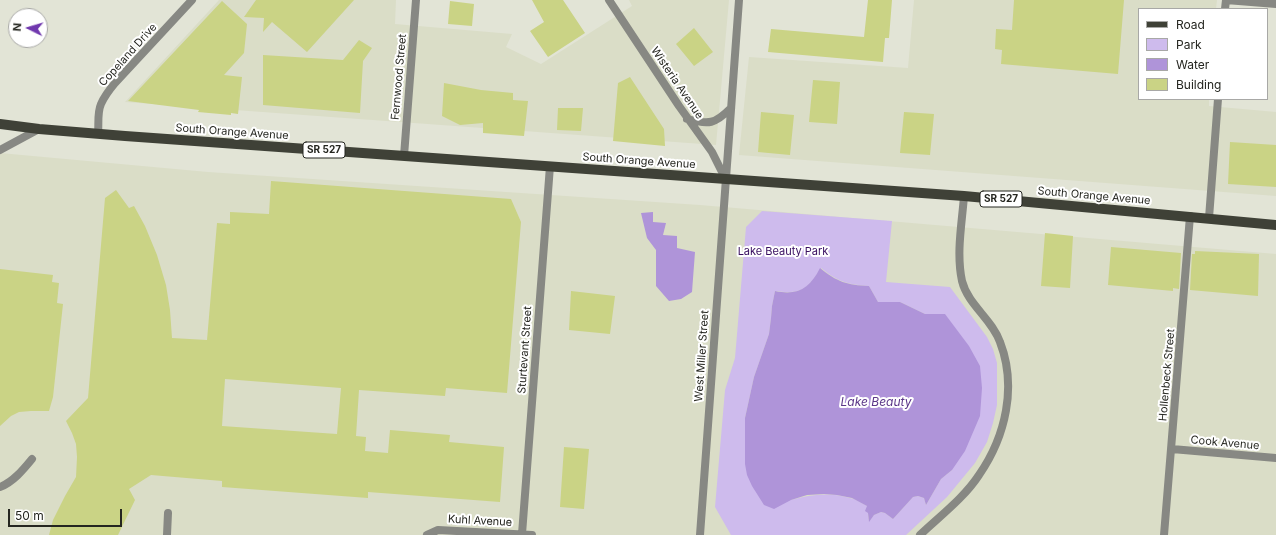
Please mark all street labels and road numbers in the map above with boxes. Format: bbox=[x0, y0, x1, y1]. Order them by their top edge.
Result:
street label: Copeland Drive bbox=[96, 21, 160, 89]
street label: Fernwood Street bbox=[389, 34, 409, 120]
street label: Wisteria Avenue bbox=[648, 44, 706, 122]
street label: South Orange Avenue bbox=[175, 121, 289, 143]
road number: SR 527 bbox=[303, 142, 345, 158]
street label: South Orange Avenue bbox=[582, 150, 696, 172]
street label: South Orange Avenue bbox=[1037, 184, 1151, 208]
road number: SR 527 bbox=[980, 191, 1022, 207]
street label: Sturtevant Street bbox=[515, 306, 535, 394]
street label: West Miller Street bbox=[692, 310, 712, 402]
street label: Hollenbeck Street bbox=[1156, 328, 1178, 422]
street label: Cook Avenue bbox=[1190, 433, 1260, 453]
street label: Kuhl Avenue bbox=[447, 513, 513, 529]

